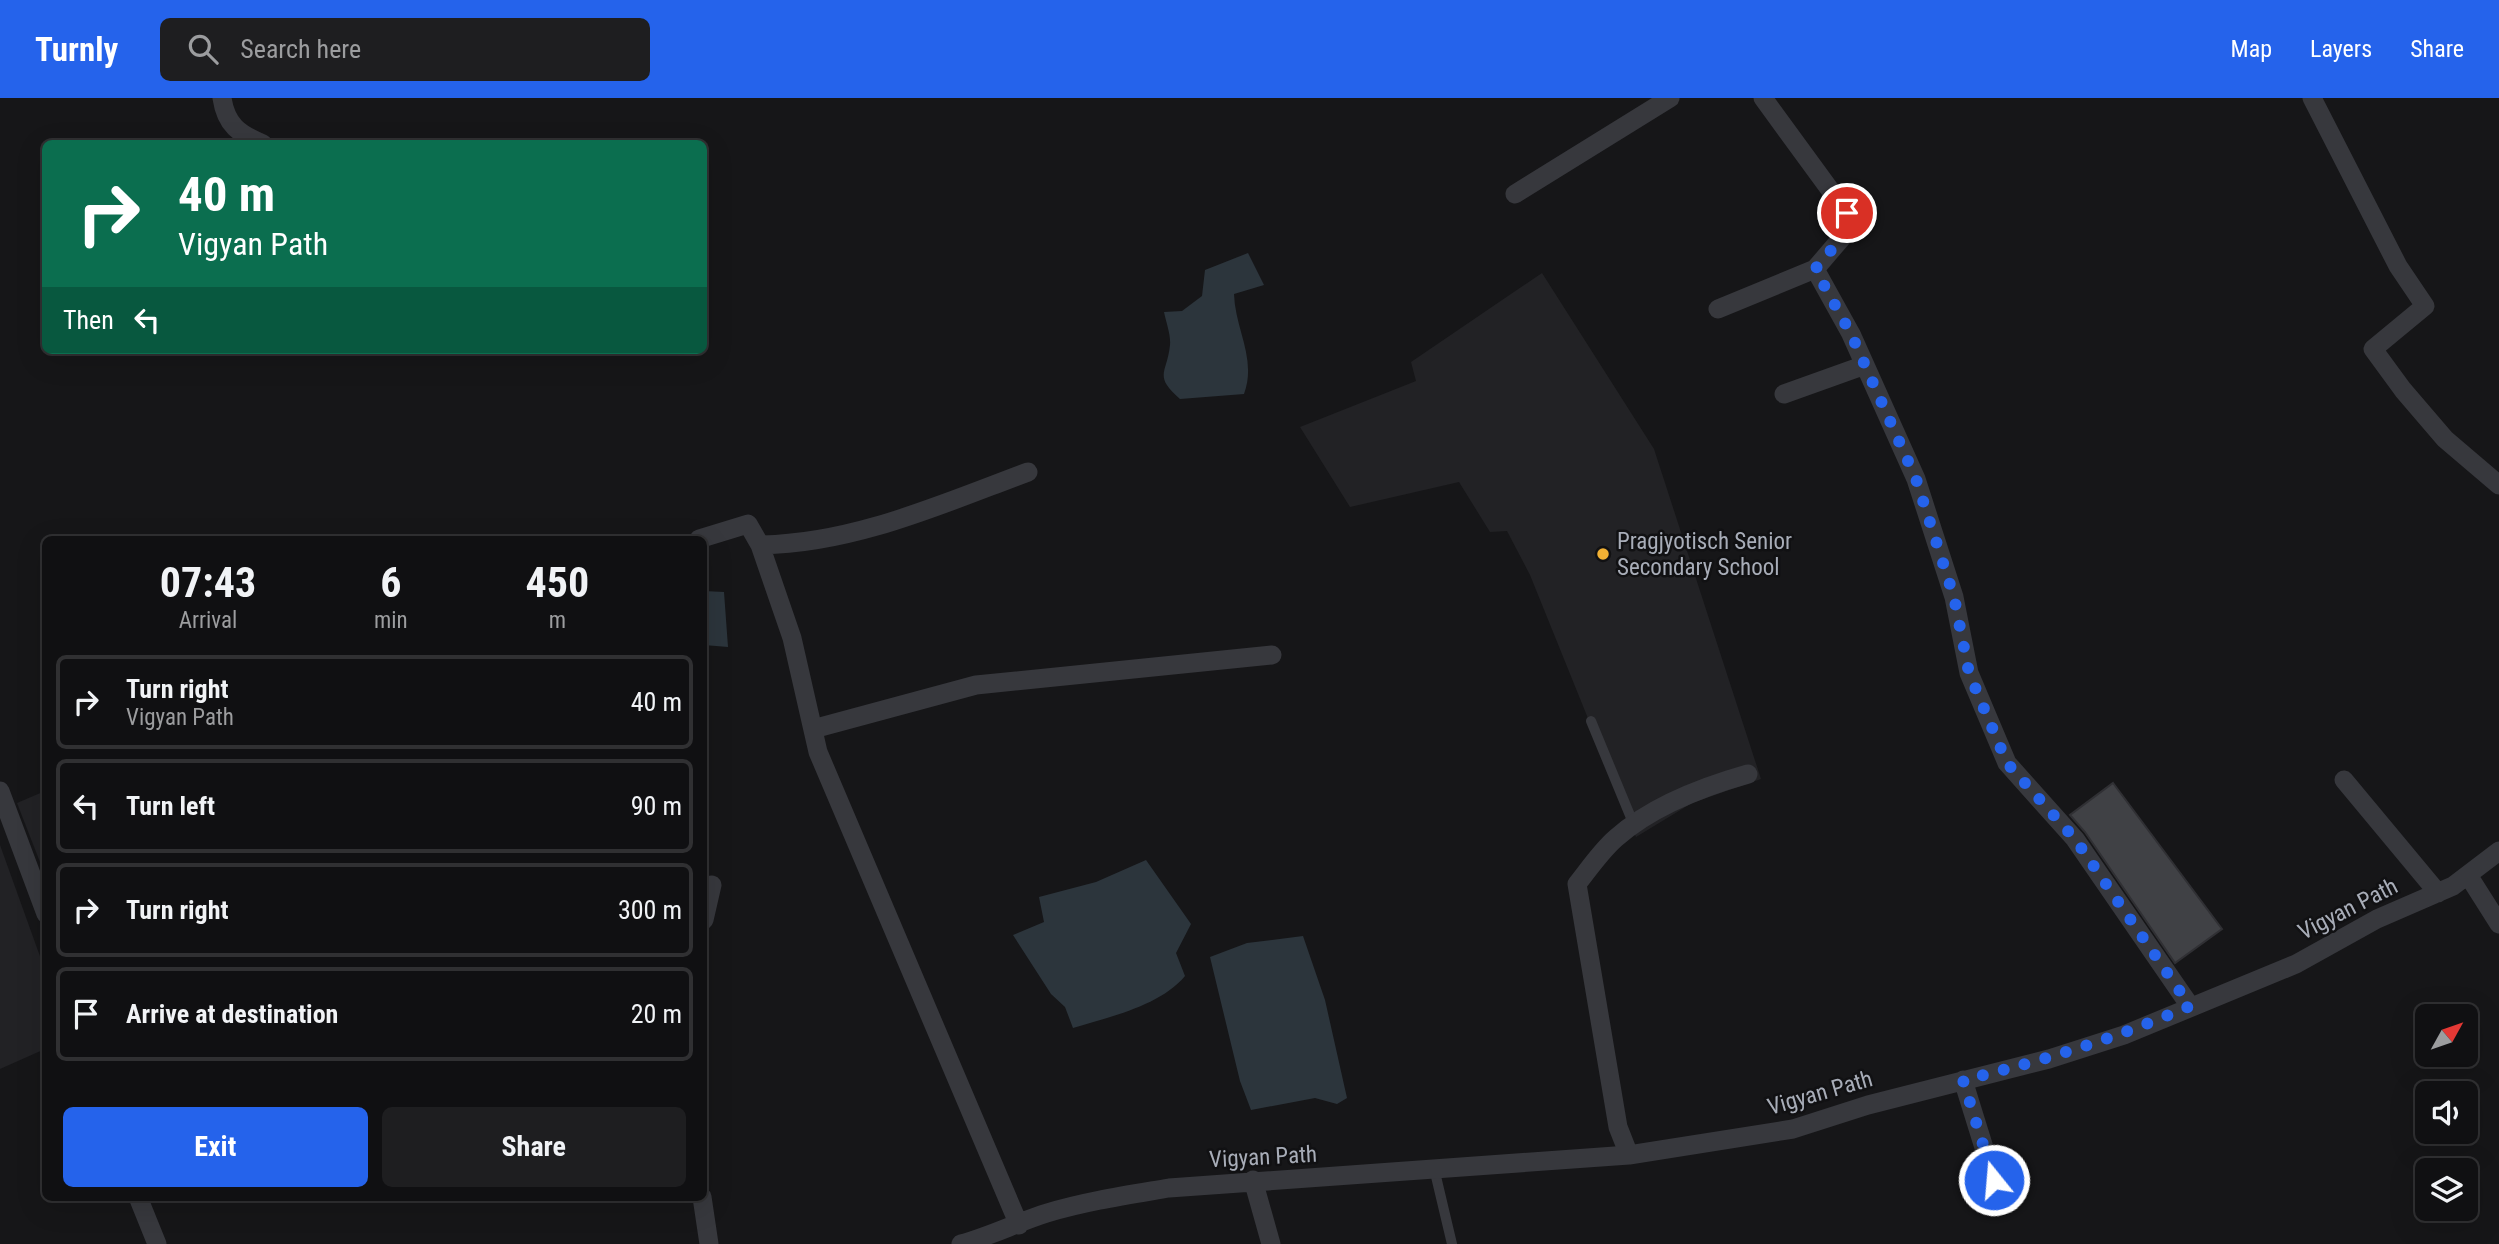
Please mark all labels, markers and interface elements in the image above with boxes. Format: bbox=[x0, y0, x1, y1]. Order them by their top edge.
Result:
search box bbox=[160, 18, 650, 81]
text: Turnly bbox=[35, 30, 118, 69]
icon: search bbox=[184, 30, 222, 68]
text: Search here bbox=[240, 34, 361, 64]
text: Map bbox=[2231, 35, 2272, 63]
text: Layers bbox=[2310, 35, 2372, 63]
text: Share bbox=[2410, 35, 2464, 63]
text: 40 m bbox=[178, 166, 275, 223]
icon: right bbox=[63, 168, 154, 259]
pin bbox=[1817, 183, 1877, 243]
icon: arrive bbox=[1828, 194, 1866, 232]
text: Vigyan Path bbox=[178, 225, 328, 263]
icon: left bbox=[128, 301, 166, 339]
text: Then bbox=[63, 305, 114, 335]
place label: Pragjyotisch Senior Secondary School bbox=[1617, 528, 1792, 581]
marker: Pragjyotisch Senior Secondary School bbox=[1595, 546, 1611, 562]
text: 07:43 bbox=[160, 558, 256, 607]
text: 6 bbox=[380, 558, 401, 607]
text: 450 bbox=[525, 558, 589, 607]
text: Arrival bbox=[179, 607, 237, 634]
text: min bbox=[374, 607, 408, 634]
text: m bbox=[549, 607, 566, 634]
text: Turn right bbox=[126, 674, 228, 704]
icon: right bbox=[67, 683, 105, 721]
text: 40 m bbox=[631, 687, 682, 717]
text: Vigyan Path bbox=[126, 704, 234, 731]
icon: left bbox=[67, 787, 105, 825]
text: Turn left bbox=[126, 791, 215, 821]
text: 90 m bbox=[631, 791, 682, 821]
street label: Vigyan Path bbox=[2294, 872, 2402, 946]
icon: right bbox=[67, 891, 105, 929]
text: Turn right bbox=[126, 895, 228, 925]
text: 300 m bbox=[618, 895, 682, 925]
icon: arrive bbox=[67, 995, 105, 1033]
text: Arrive at destination bbox=[126, 999, 338, 1029]
text: 20 m bbox=[631, 999, 682, 1029]
north arrow bbox=[2415, 1004, 2478, 1068]
map controls bbox=[2415, 1004, 2478, 1221]
street label: Vigyan Path bbox=[1764, 1065, 1876, 1121]
button: sound bbox=[2415, 1081, 2478, 1144]
button: Exit bbox=[63, 1107, 368, 1187]
button: Share bbox=[382, 1107, 686, 1187]
street label: Vigyan Path bbox=[1208, 1141, 1318, 1173]
position arrow bbox=[1957, 1143, 2031, 1217]
button: layers bbox=[2415, 1158, 2478, 1221]

